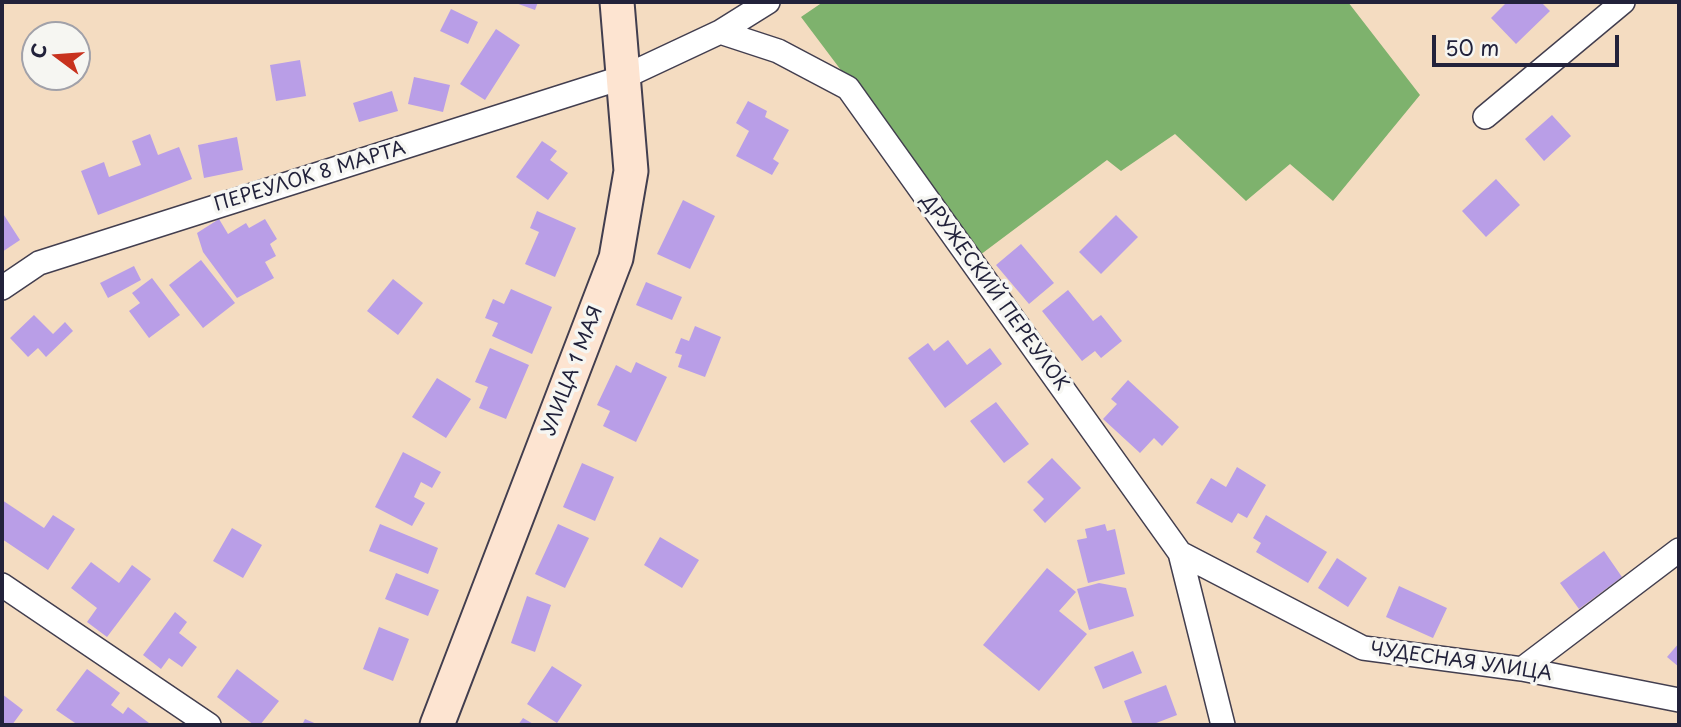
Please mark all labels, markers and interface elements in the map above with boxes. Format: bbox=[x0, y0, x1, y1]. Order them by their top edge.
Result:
north arrow bbox=[21, 21, 91, 91]
scale bar bbox=[1436, 21, 1623, 65]
text: 50 m bbox=[1445, 31, 1499, 63]
text: С bbox=[22, 40, 53, 62]
street label: ПЕРЕУЛОК 8 МАРТА bbox=[212, 137, 408, 217]
street label: ДРУЖЕСКИЙ ПЕРЕУЛОК bbox=[915, 191, 1073, 395]
street label: УЛИЦА 1 МАЯ bbox=[538, 303, 608, 439]
street label: ЧУДЕСНАЯ УЛИЦА bbox=[1369, 638, 1553, 686]

